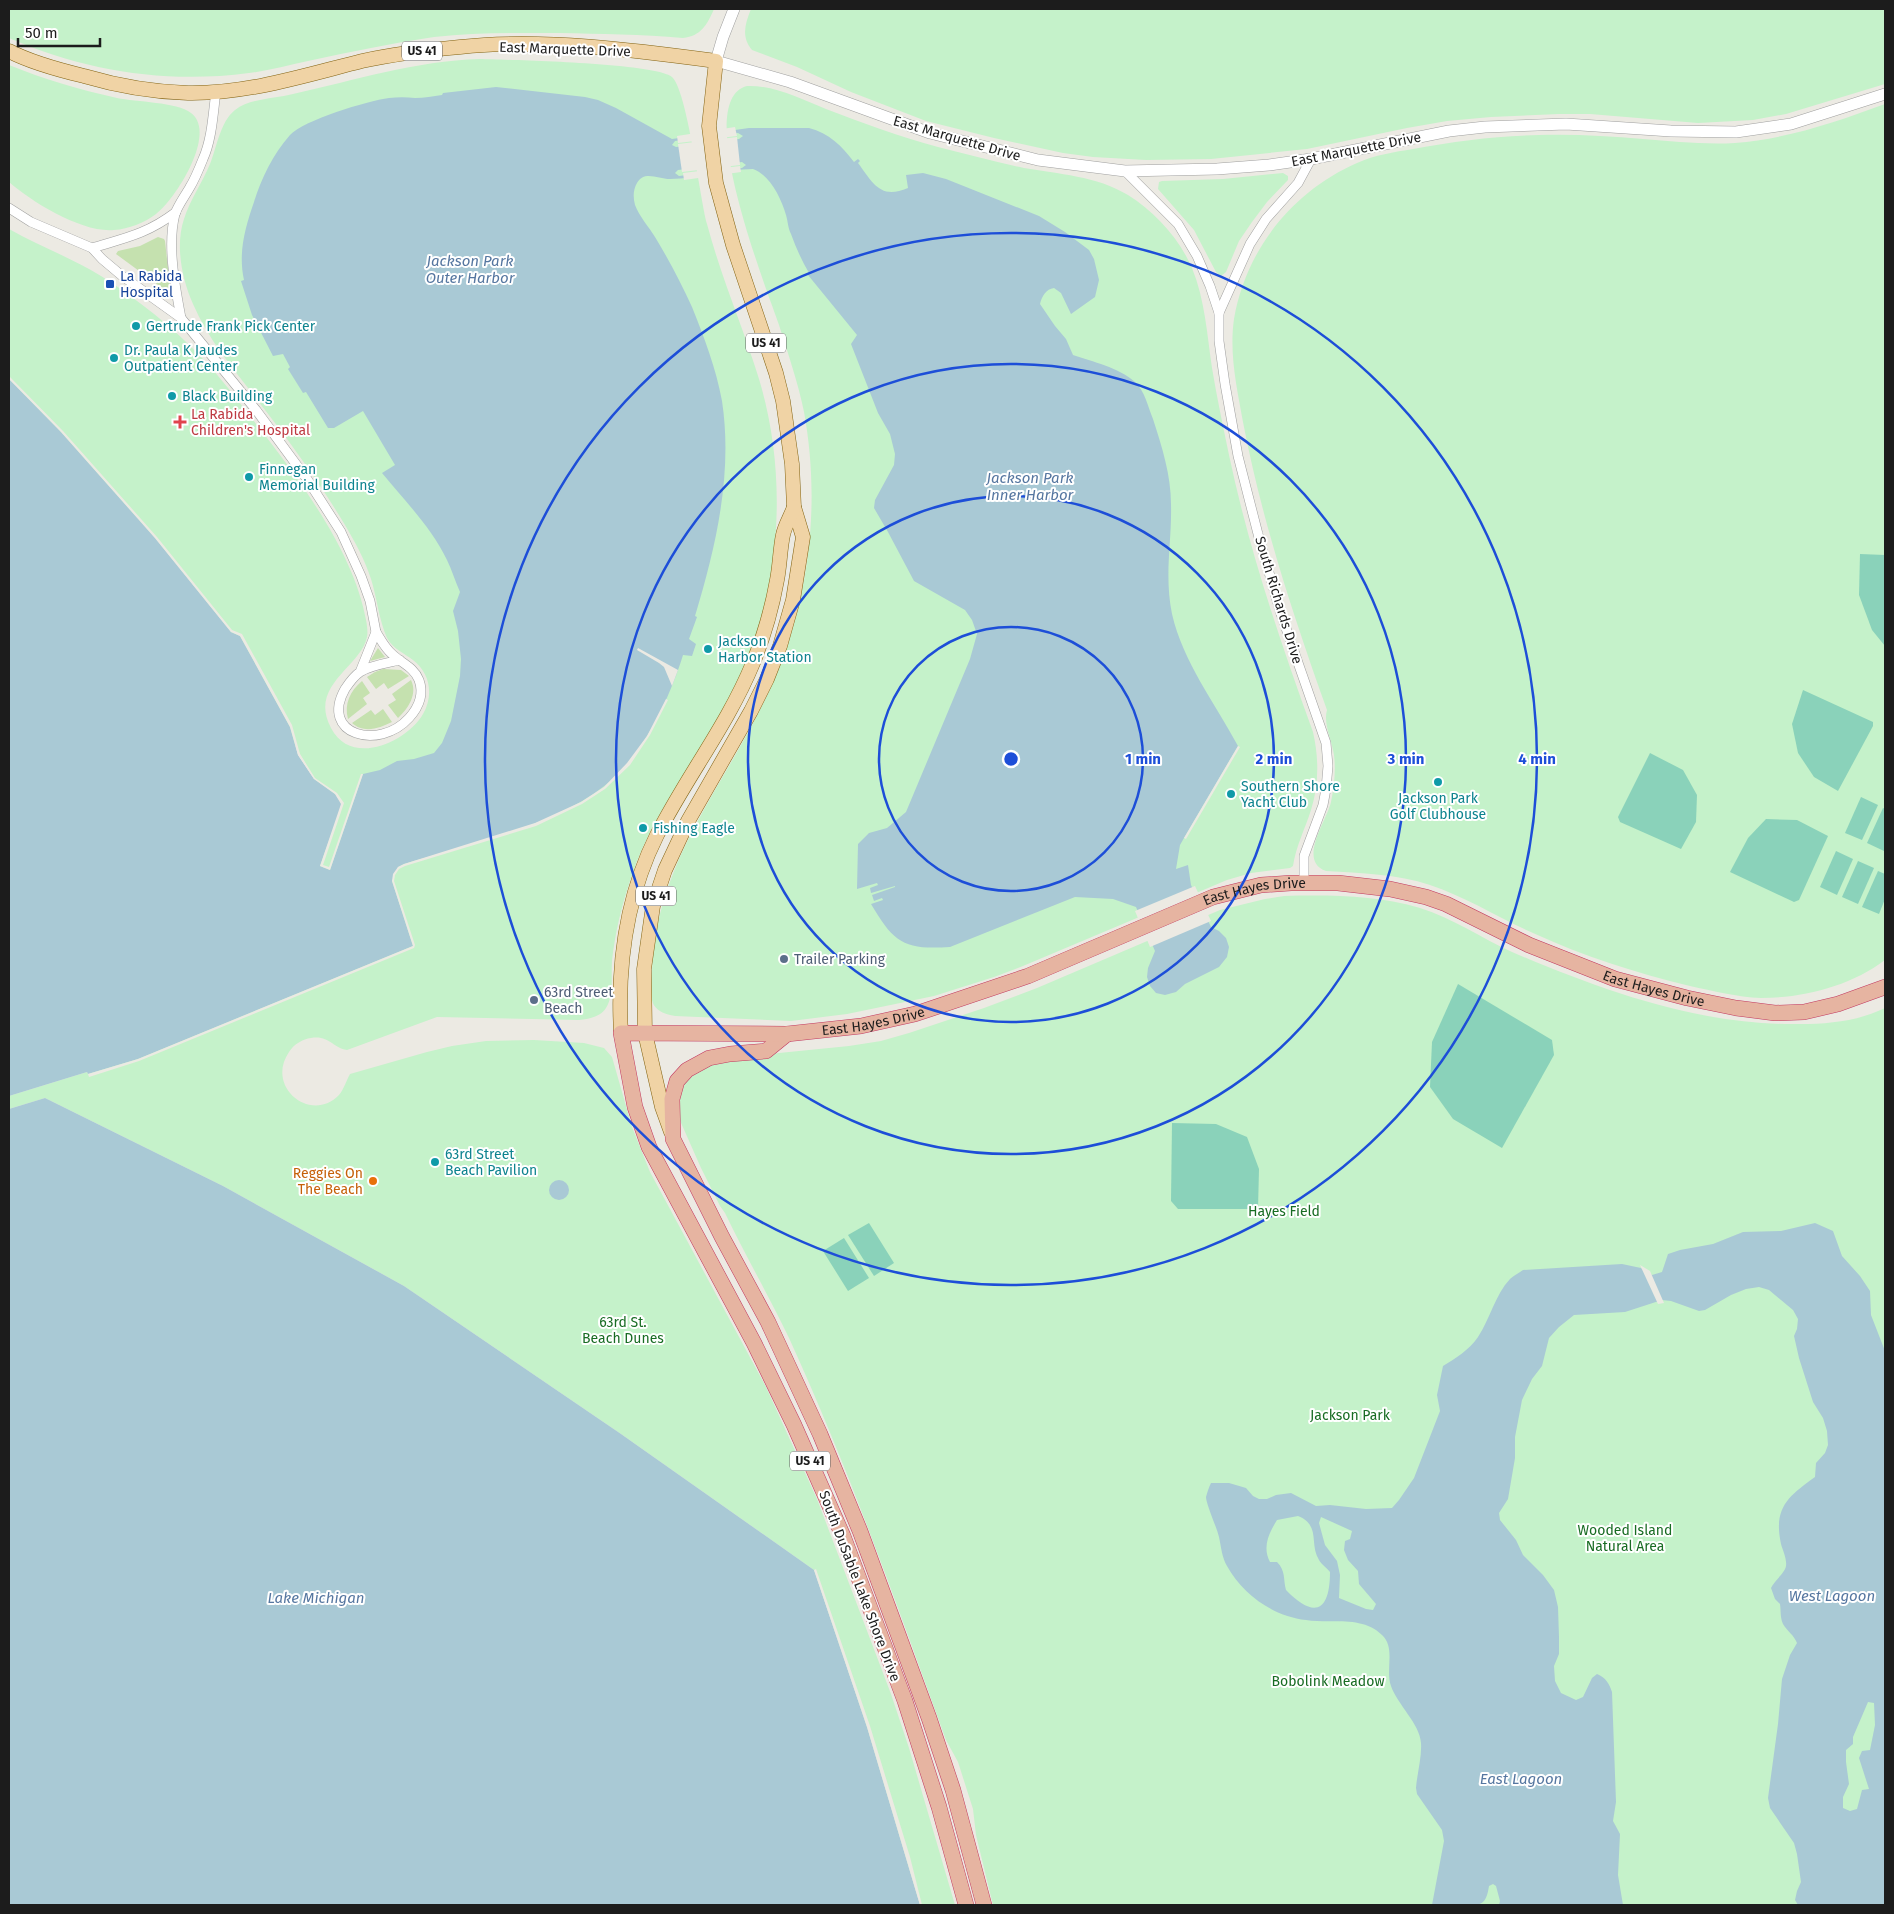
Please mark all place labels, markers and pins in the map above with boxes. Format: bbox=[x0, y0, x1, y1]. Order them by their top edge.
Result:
place label: La Rabida Hospital bbox=[120, 268, 182, 301]
marker: La Rabida Hospital bbox=[104, 278, 116, 290]
place label: Gertrude Frank Pick Center bbox=[146, 318, 316, 335]
marker: Gertrude Frank Pick Center bbox=[130, 320, 142, 332]
place label: Dr. Paula K Jaudes Outpatient Center bbox=[124, 342, 238, 375]
marker: Dr. Paula K Jaudes Outpatient Center bbox=[108, 352, 120, 364]
place label: Black Building bbox=[182, 388, 273, 405]
marker: Black Building bbox=[166, 390, 178, 402]
place label: La Rabida Children's Hospital bbox=[191, 406, 310, 439]
marker: La Rabida Children's Hospital bbox=[173, 415, 187, 429]
place label: Finnegan Memorial Building bbox=[259, 461, 375, 494]
marker: Finnegan Memorial Building bbox=[243, 471, 255, 483]
place label: Jackson Harbor Station bbox=[718, 633, 812, 666]
marker: Jackson Harbor Station bbox=[702, 643, 714, 655]
centre of rings bbox=[1002, 750, 1020, 768]
marker: Jackson Park Golf Clubhouse bbox=[1432, 776, 1444, 788]
place label: Southern Shore Yacht Club bbox=[1241, 778, 1340, 811]
marker: Southern Shore Yacht Club bbox=[1225, 788, 1237, 800]
place label: Jackson Park Golf Clubhouse bbox=[1390, 790, 1486, 823]
place label: Fishing Eagle bbox=[653, 820, 735, 837]
marker: Fishing Eagle bbox=[637, 822, 649, 834]
place label: Trailer Parking bbox=[794, 951, 886, 968]
marker: Trailer Parking bbox=[778, 953, 790, 965]
place label: 63rd Street Beach bbox=[544, 984, 614, 1017]
marker: 63rd Street Beach bbox=[528, 994, 540, 1006]
place label: 63rd Street Beach Pavilion bbox=[445, 1146, 537, 1179]
marker: 63rd Street Beach Pavilion bbox=[429, 1156, 441, 1168]
place label: Reggies On The Beach bbox=[293, 1165, 363, 1198]
marker: Reggies On The Beach bbox=[367, 1175, 379, 1187]

